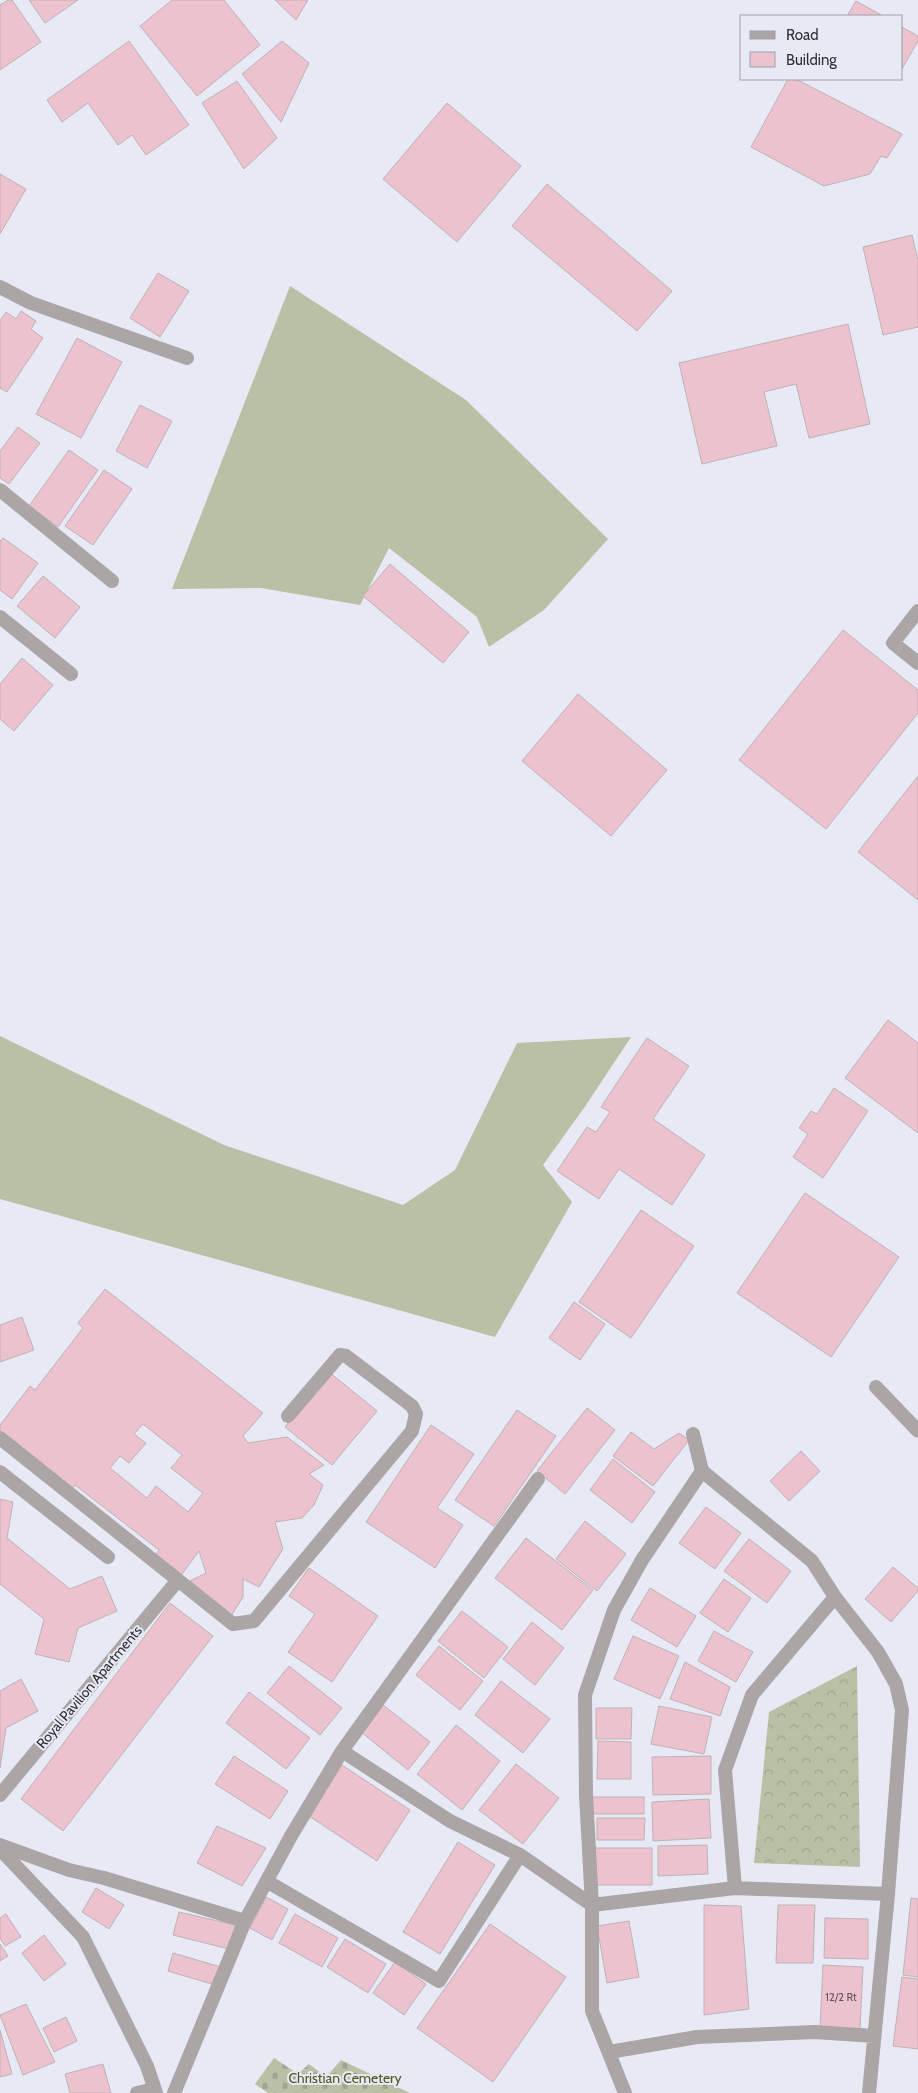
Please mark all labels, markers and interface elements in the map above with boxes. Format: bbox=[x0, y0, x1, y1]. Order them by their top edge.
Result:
legend bbox=[740, 15, 903, 80]
text: Road bbox=[786, 26, 819, 44]
text: Building bbox=[786, 51, 837, 69]
street label: Royal Pavilion Apartments bbox=[32, 1622, 146, 1752]
house number: 12/2 Rt bbox=[825, 1990, 857, 2004]
park label: Christian Cemetery bbox=[288, 2069, 402, 2087]

